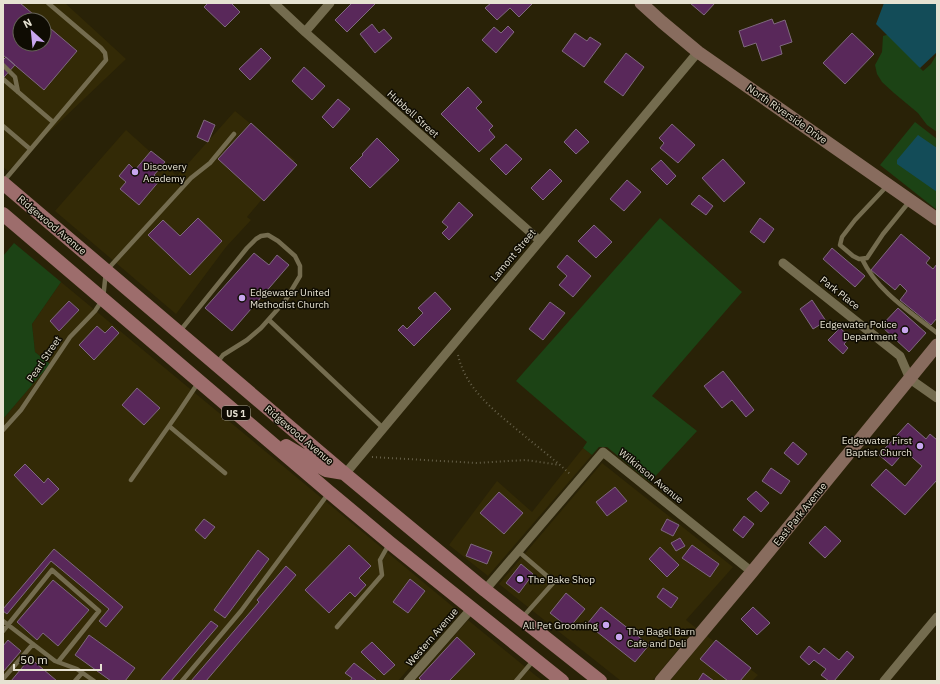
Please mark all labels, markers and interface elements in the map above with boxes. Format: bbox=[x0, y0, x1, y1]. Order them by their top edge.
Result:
north arrow bbox=[12, 12, 52, 52]
text: N bbox=[21, 15, 34, 31]
street label: North Riverside Drive bbox=[744, 81, 830, 147]
street label: Hubbell Street bbox=[384, 87, 442, 141]
place label: Discovery Academy bbox=[143, 160, 187, 185]
marker: Discovery Academy bbox=[130, 167, 140, 177]
street label: Ridgewood Avenue bbox=[15, 192, 89, 258]
street label: Lamont Street bbox=[488, 226, 539, 284]
street label: Park Place bbox=[817, 273, 863, 313]
place label: Edgewater United Methodist Church bbox=[250, 286, 330, 311]
marker: Edgewater United Methodist Church bbox=[237, 293, 247, 303]
place label: Edgewater Police Department bbox=[820, 318, 898, 343]
marker: Edgewater Police Department bbox=[900, 325, 910, 335]
street label: Pearl Street bbox=[24, 333, 64, 385]
street label: Ridgewood Avenue bbox=[262, 402, 336, 468]
road number: US 1 bbox=[222, 406, 250, 420]
place label: Edgewater First Baptist Church bbox=[842, 434, 912, 459]
marker: Edgewater First Baptist Church bbox=[915, 441, 925, 451]
street label: Wilkinson Avenue bbox=[616, 446, 686, 506]
street label: East Park Avenue bbox=[770, 479, 830, 548]
place label: The Bake Shop bbox=[528, 573, 595, 586]
marker: The Bake Shop bbox=[515, 574, 525, 584]
street label: Western Avenue bbox=[403, 605, 461, 669]
place label: All Pet Grooming bbox=[523, 619, 599, 632]
marker: All Pet Grooming bbox=[601, 620, 611, 630]
place label: The Bagel Barn Cafe and Deli bbox=[627, 625, 695, 650]
marker: The Bagel Barn Cafe and Deli bbox=[614, 632, 624, 642]
scale bar bbox=[14, 646, 101, 672]
text: 50 m bbox=[20, 652, 48, 667]

